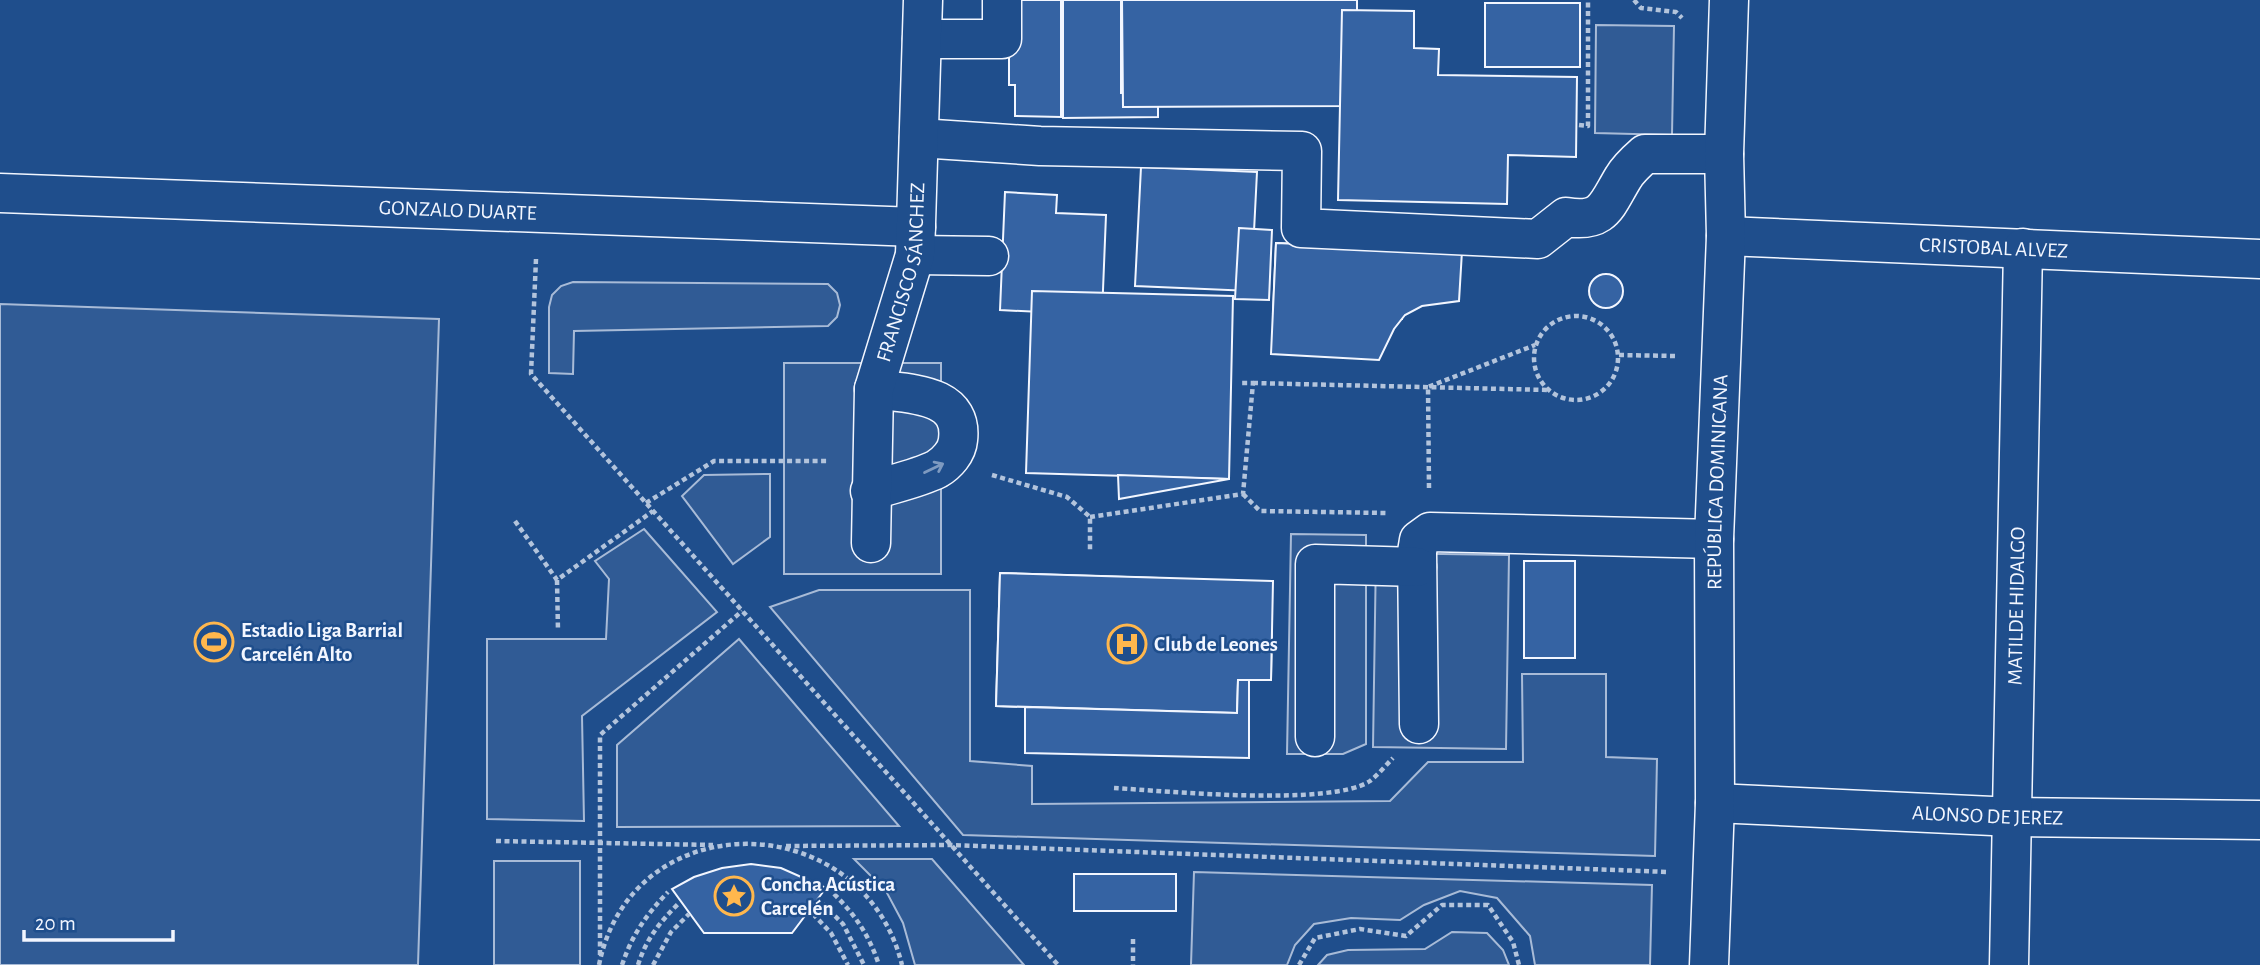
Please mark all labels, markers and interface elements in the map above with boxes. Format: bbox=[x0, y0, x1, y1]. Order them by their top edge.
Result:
street label: FRANCISCO SÁNCHEZ bbox=[872, 182, 928, 364]
street label: GONZALO DUARTE bbox=[378, 197, 537, 223]
street label: CRISTOBAL ALVEZ bbox=[1919, 234, 2069, 261]
street label: REPÚBLICA DOMINICANA bbox=[1702, 374, 1731, 590]
one-way arrow bbox=[923, 461, 944, 474]
street label: MATILDE HIDALGO bbox=[2004, 526, 2028, 686]
place label: Estadio Liga Barrial Carcelén Alto bbox=[241, 620, 403, 665]
sports icon: Estadio Liga Barrial Carcelén Alto bbox=[193, 621, 235, 663]
hospital icon: Club de Leones bbox=[1106, 623, 1148, 665]
place label: Club de Leones bbox=[1154, 634, 1278, 655]
street label: ALONSO DE JEREZ bbox=[1912, 802, 2063, 828]
place label: Concha Acústica Carcelén bbox=[761, 874, 895, 919]
place icon: Concha Acústica Carcelén bbox=[713, 875, 755, 917]
scale bar bbox=[24, 898, 173, 942]
text: 20 m bbox=[35, 913, 76, 934]

